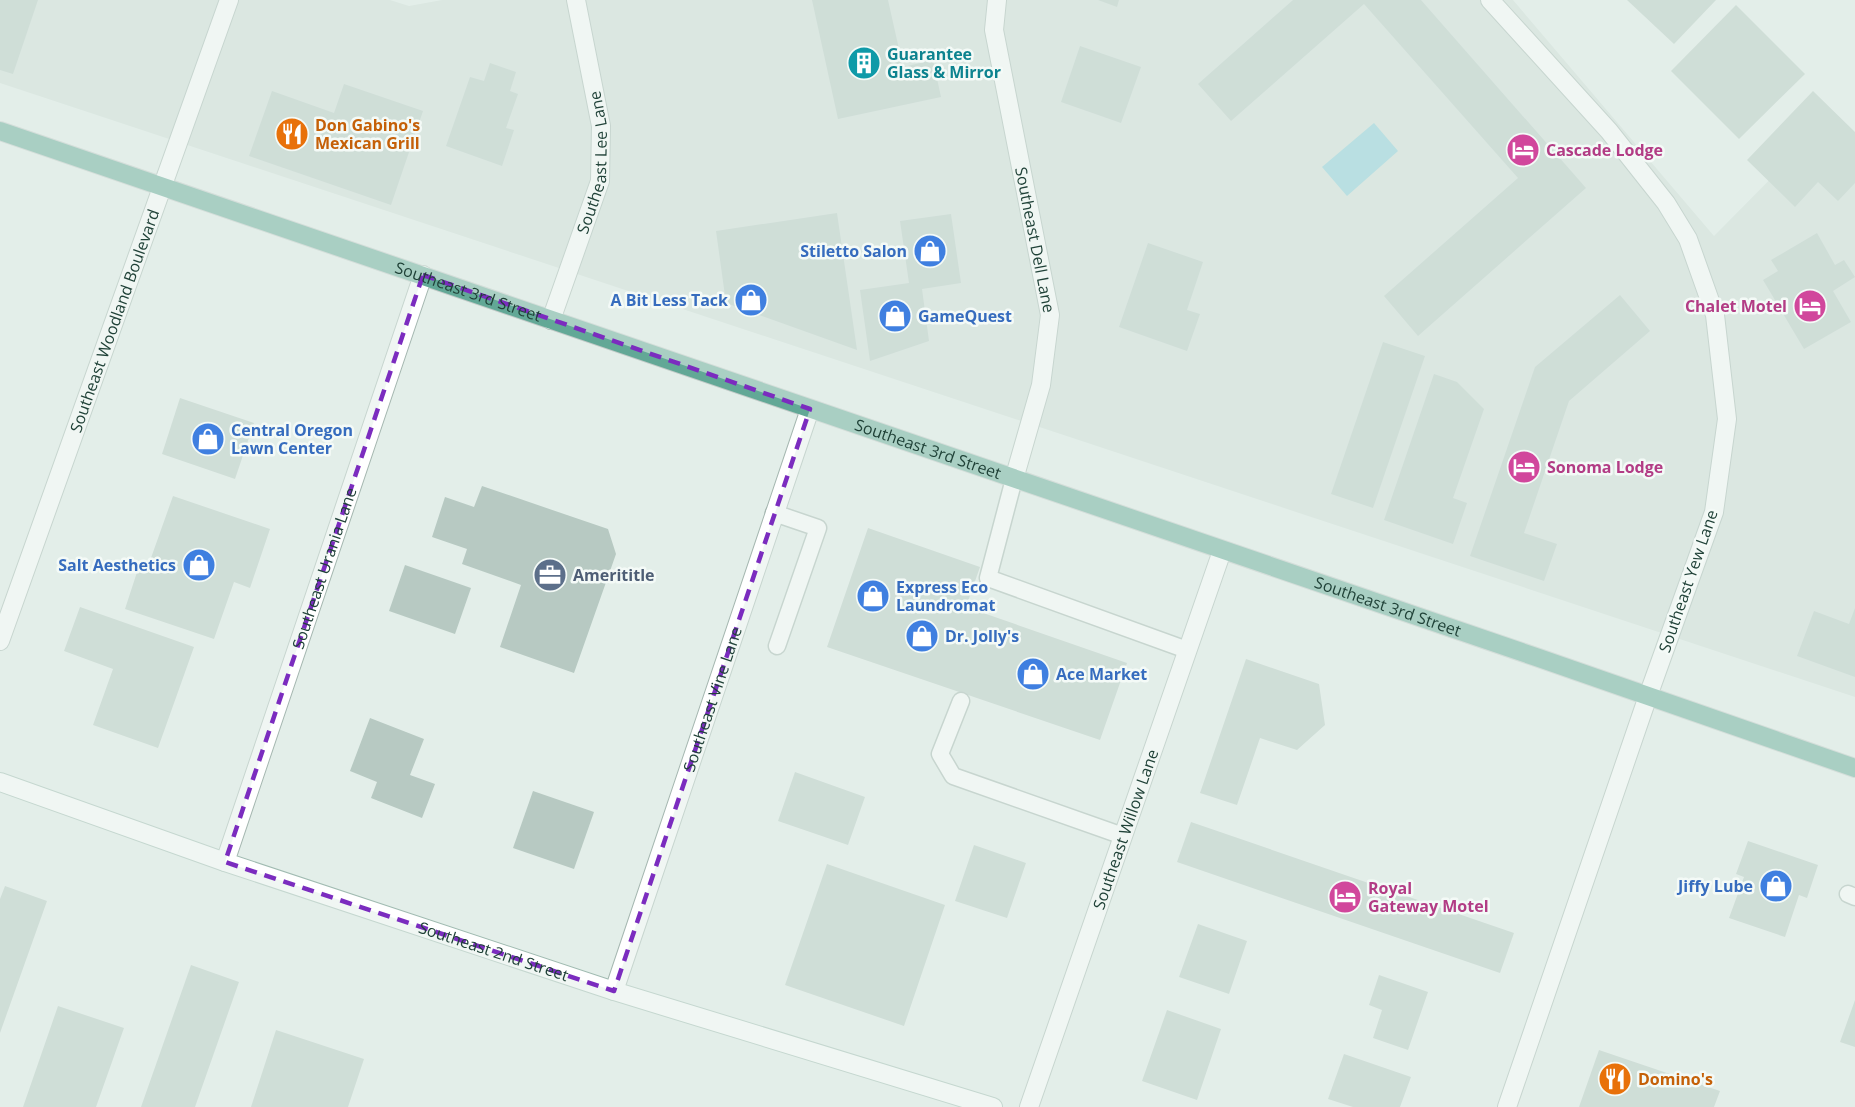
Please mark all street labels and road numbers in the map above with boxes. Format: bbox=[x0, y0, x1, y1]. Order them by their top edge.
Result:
street label: Southeast Lee Lane bbox=[571, 89, 612, 237]
street label: Southeast Dell Lane bbox=[1010, 165, 1060, 315]
street label: Southeast Woodland Boulevard bbox=[64, 206, 164, 435]
street label: Southeast 3rd Street bbox=[392, 256, 545, 327]
street label: Southeast 3rd Street bbox=[852, 414, 1005, 484]
street label: Southeast Urania Lane bbox=[287, 485, 362, 652]
street label: Southeast Yew Lane bbox=[1653, 507, 1723, 655]
street label: Southeast 3rd Street bbox=[1312, 571, 1464, 642]
street label: Southeast Vine Lane bbox=[678, 624, 747, 774]
street label: Southeast Willow Lane bbox=[1087, 746, 1163, 912]
street label: Southeast 2nd Street bbox=[416, 916, 572, 986]

